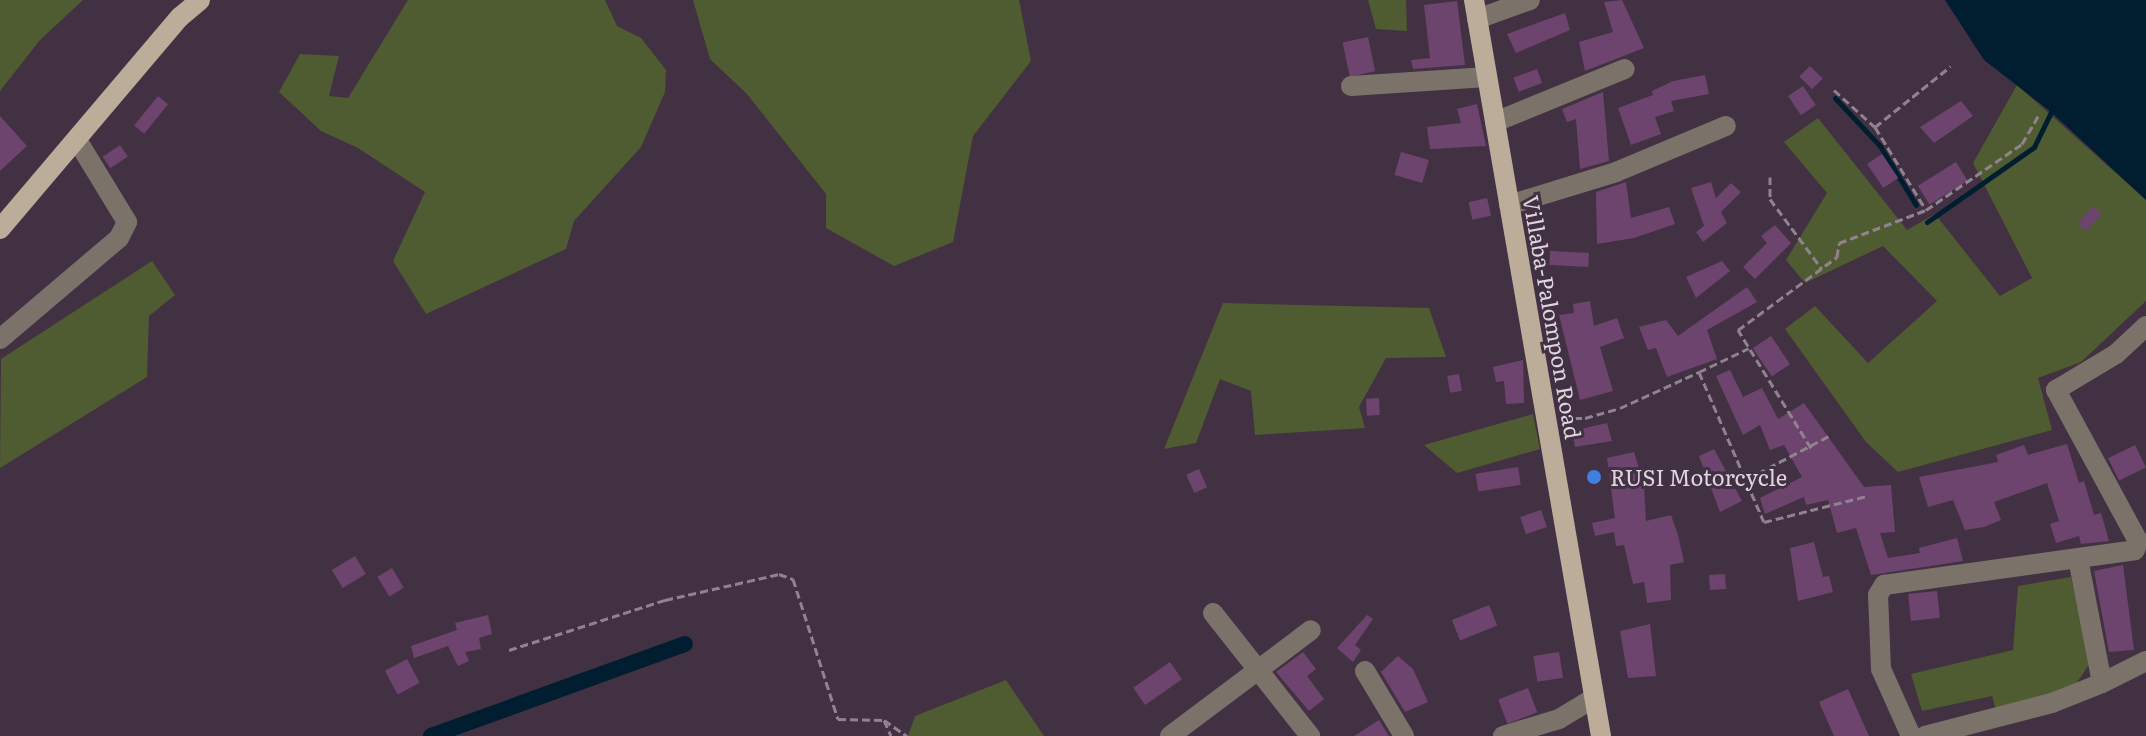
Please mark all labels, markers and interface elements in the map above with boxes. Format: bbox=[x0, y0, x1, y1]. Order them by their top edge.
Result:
street label: Villaba-Palompon Road bbox=[1519, 193, 1587, 441]
place label: RUSI Motorcycle bbox=[1610, 464, 1787, 490]
marker: RUSI Motorcycle bbox=[1585, 468, 1603, 486]

